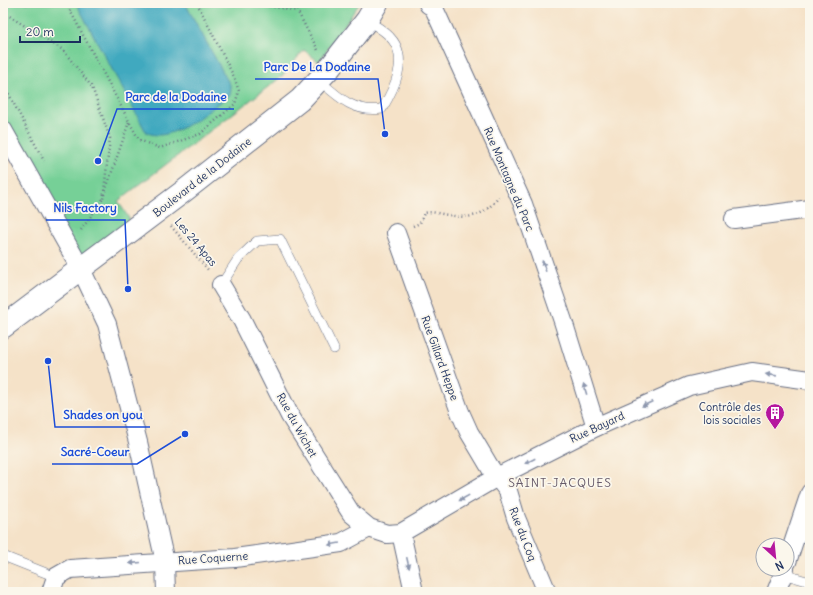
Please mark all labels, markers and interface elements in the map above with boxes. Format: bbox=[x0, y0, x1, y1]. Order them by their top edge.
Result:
scale bar bbox=[20, 18, 80, 44]
text: 20 m bbox=[26, 24, 54, 39]
callout: Parc De La Dodaine bbox=[255, 55, 378, 79]
text: Parc De La Dodaine bbox=[264, 59, 371, 74]
callout: Parc de la Dodaine bbox=[117, 85, 234, 109]
text: Parc de la Dodaine bbox=[125, 89, 227, 104]
street label: Rue Montagne du Parc bbox=[481, 125, 538, 234]
street label: Boulevard de la Dodaine bbox=[150, 134, 254, 220]
callout: Nils Factory bbox=[46, 196, 125, 220]
text: Nils Factory bbox=[53, 200, 117, 216]
street label: Les 24 Apas bbox=[172, 215, 220, 269]
one-way arrow bbox=[541, 260, 547, 272]
street label: Rue Gillard Heppe bbox=[418, 314, 462, 402]
one-way arrow bbox=[765, 372, 777, 378]
one-way arrow bbox=[582, 383, 588, 395]
street label: Rue du Wichet bbox=[274, 390, 321, 460]
place label: Contrôle des lois sociales bbox=[699, 400, 761, 427]
one-way arrow bbox=[641, 401, 653, 407]
building icon: Contrôle des lois sociales bbox=[764, 402, 786, 430]
callout: Shades on you bbox=[55, 403, 150, 427]
text: Shades on you bbox=[63, 407, 143, 423]
street label: Rue Bayard bbox=[567, 408, 627, 446]
callout: Sacré-Coeur bbox=[52, 440, 137, 464]
text: Sacré-Coeur bbox=[61, 444, 129, 459]
one-way arrow bbox=[524, 457, 536, 464]
district label: SAINT-JACQUES bbox=[508, 475, 612, 490]
one-way arrow bbox=[458, 494, 470, 501]
street label: Rue du Coq bbox=[506, 505, 540, 563]
north arrow bbox=[755, 537, 795, 577]
one-way arrow bbox=[328, 541, 340, 547]
street label: Rue Coquerne bbox=[177, 549, 249, 567]
one-way arrow bbox=[405, 556, 411, 569]
text: N bbox=[773, 558, 786, 574]
one-way arrow bbox=[129, 560, 141, 567]

